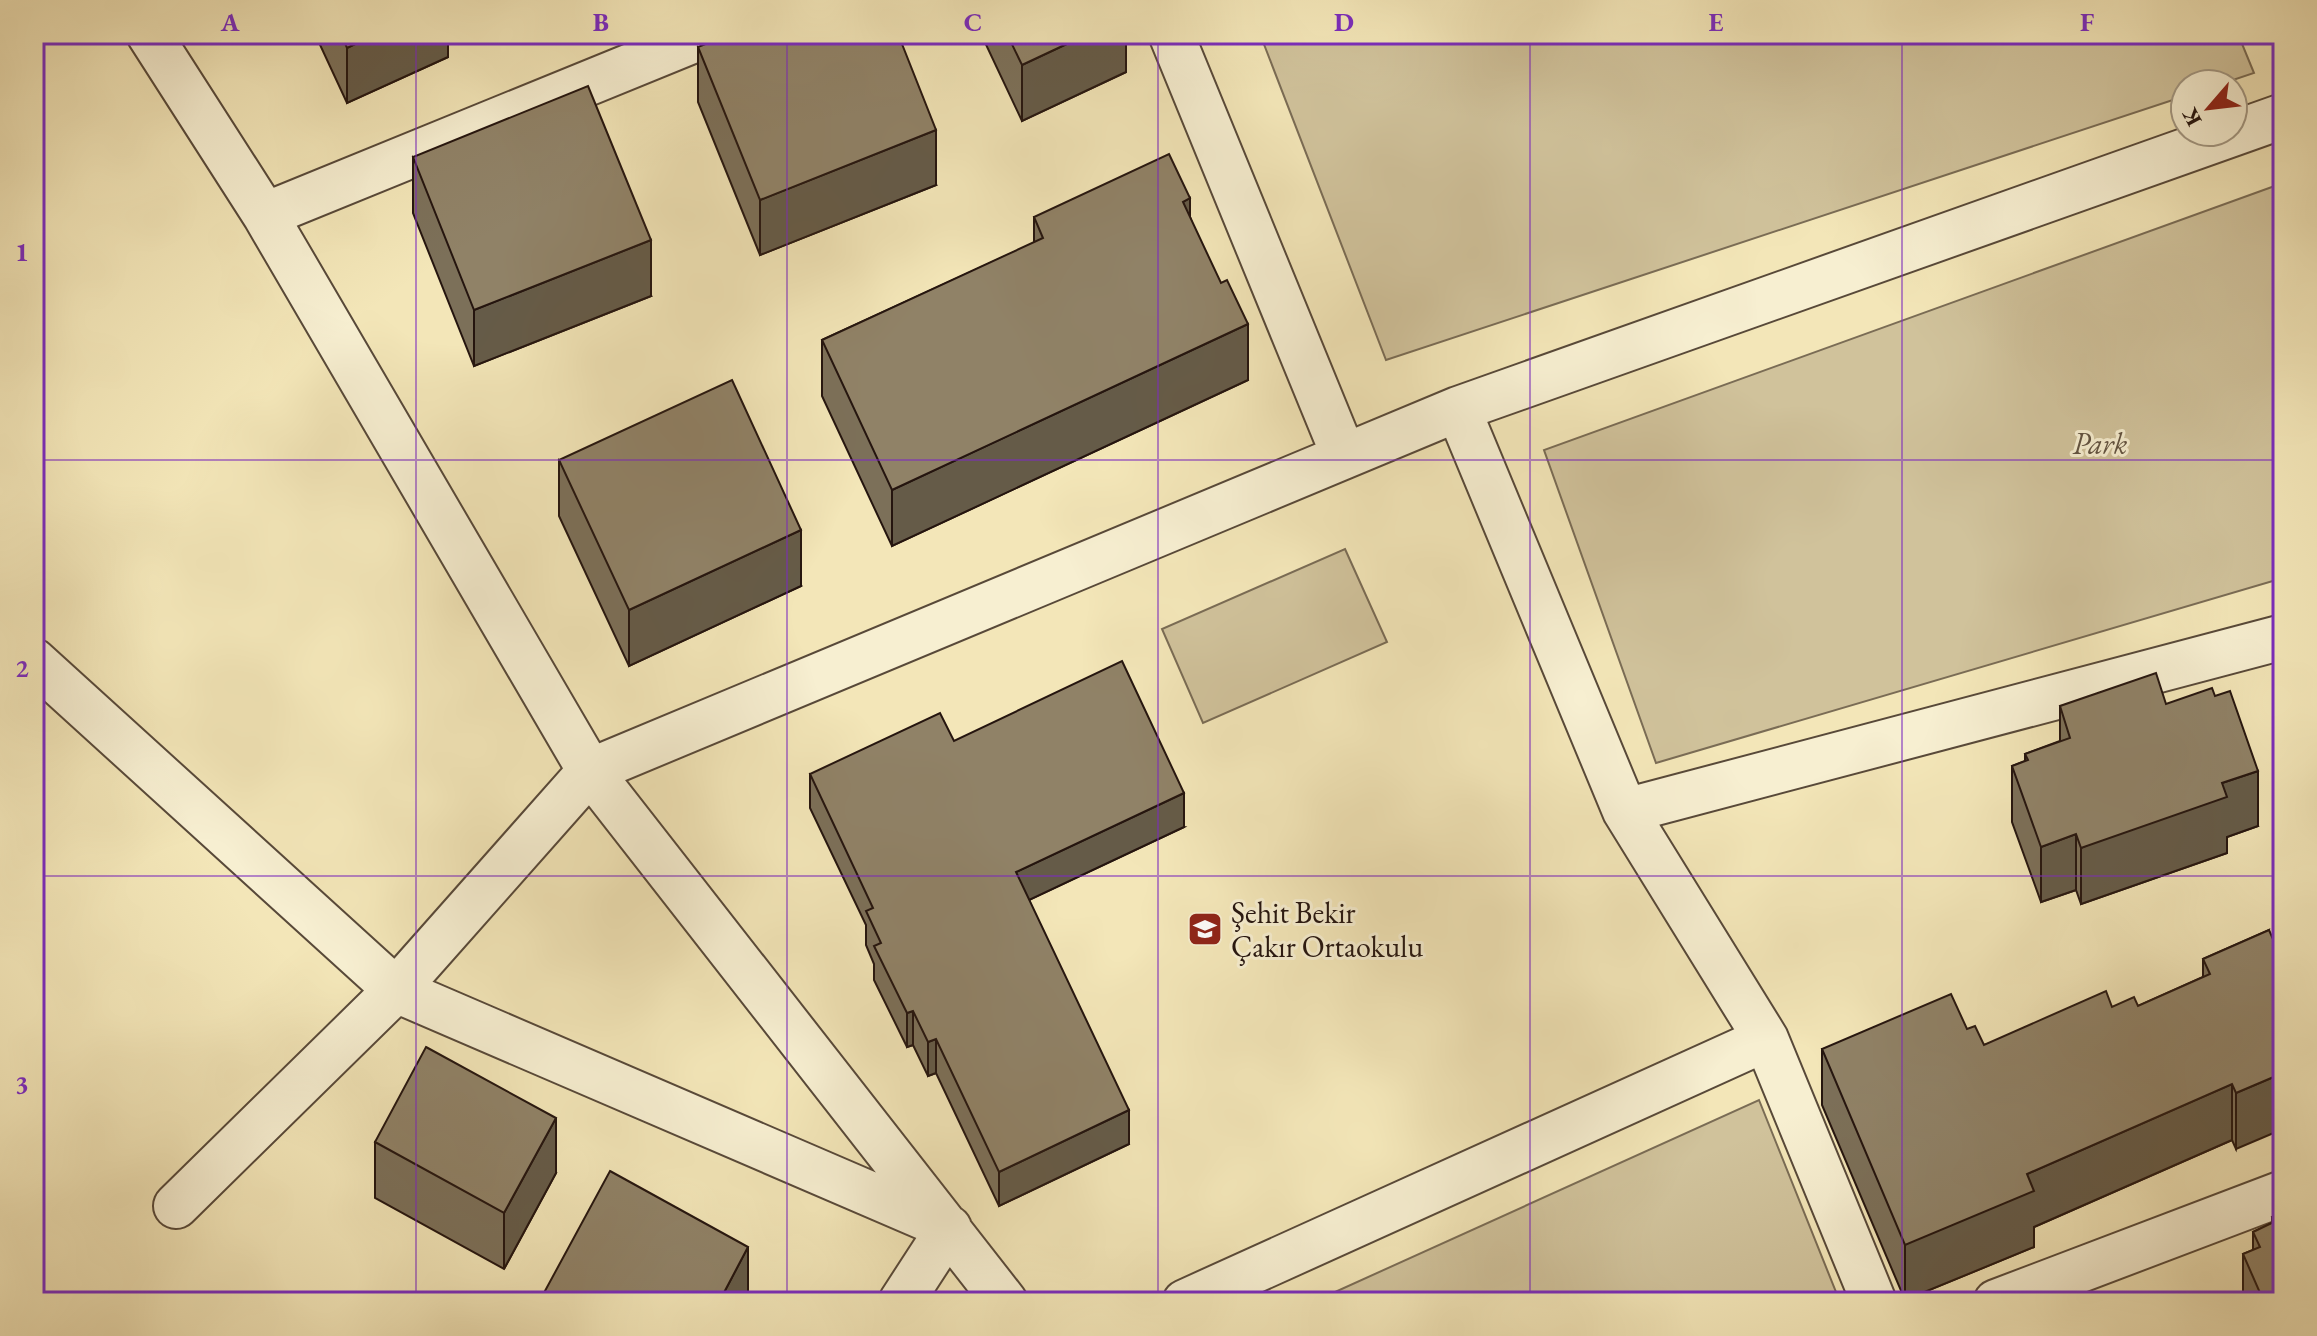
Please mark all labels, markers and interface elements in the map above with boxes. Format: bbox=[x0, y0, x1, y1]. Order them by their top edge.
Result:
text: A bbox=[220, 5, 240, 39]
text: B bbox=[593, 5, 609, 39]
text: C bbox=[964, 5, 982, 39]
text: D bbox=[1334, 5, 1354, 39]
text: E bbox=[1709, 5, 1724, 39]
text: F bbox=[2080, 5, 2094, 39]
north arrow bbox=[2169, 68, 2249, 148]
text: K bbox=[2175, 103, 2209, 131]
text: 1 bbox=[15, 235, 29, 269]
park label: Park bbox=[2073, 424, 2128, 463]
text: 2 bbox=[15, 651, 29, 685]
place label: Şehit Bekir Çakır Ortaokulu bbox=[1231, 893, 1423, 966]
school or university icon: Şehit Bekir Çakır Ortaokulu bbox=[1186, 910, 1224, 948]
text: 3 bbox=[15, 1067, 29, 1101]

